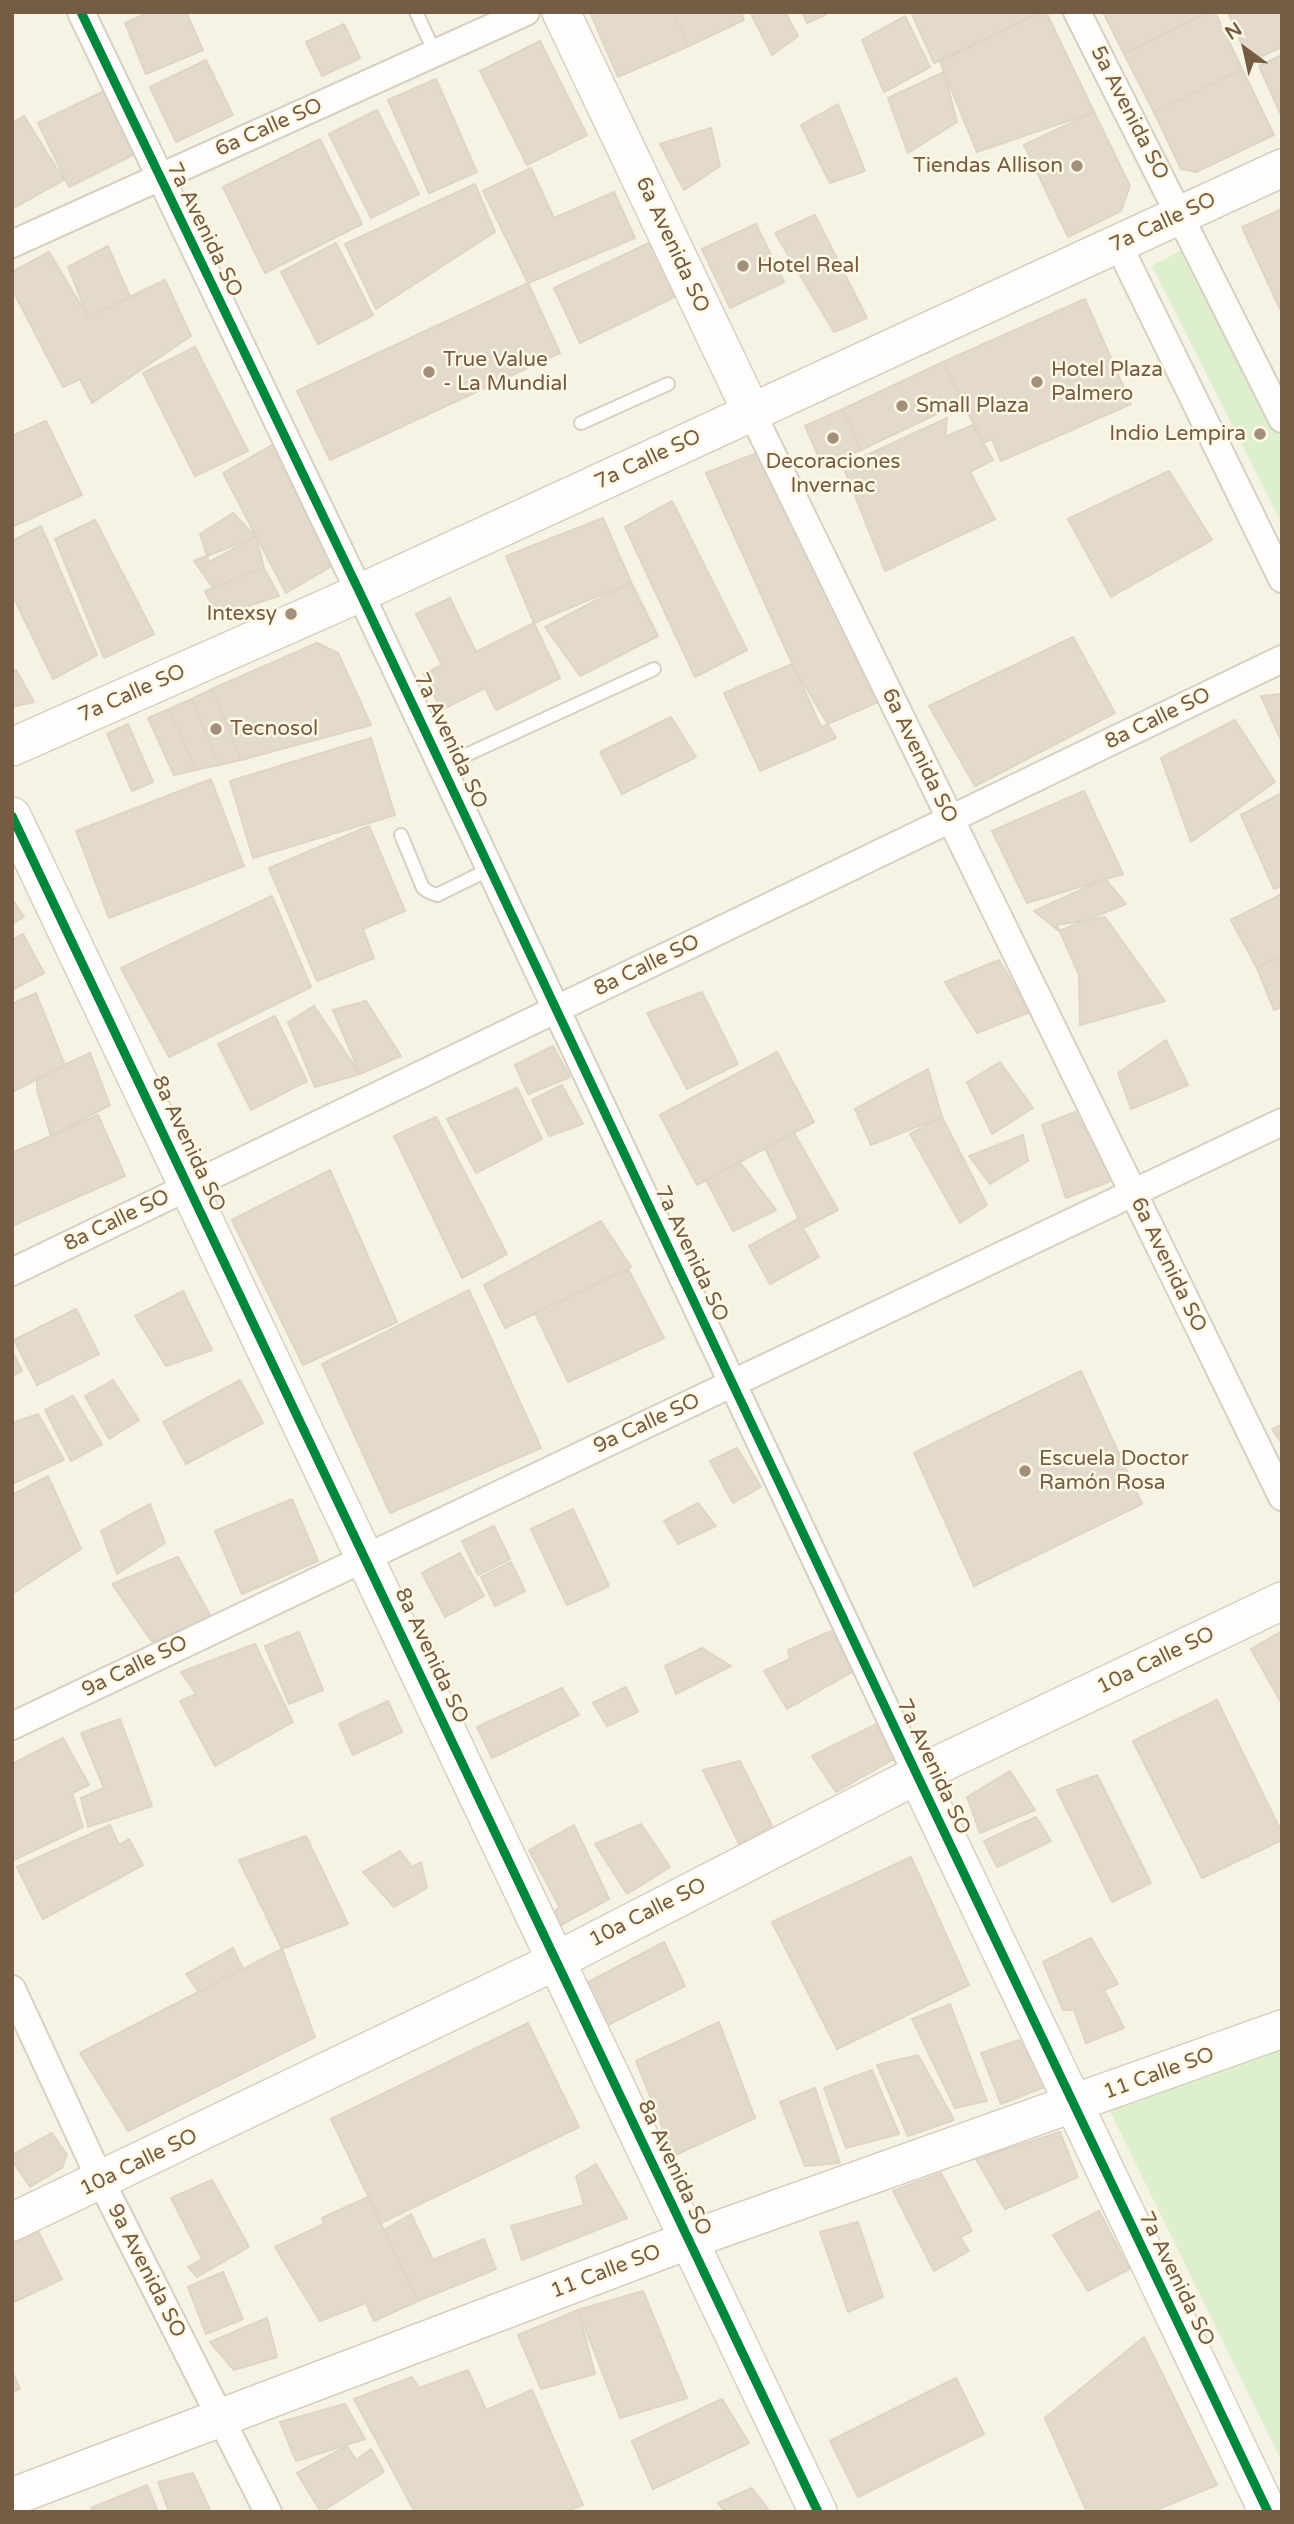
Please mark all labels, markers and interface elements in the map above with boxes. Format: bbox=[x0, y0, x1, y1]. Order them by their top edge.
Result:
north arrow bbox=[1210, 14, 1280, 84]
text: N bbox=[1221, 18, 1246, 45]
street label: 5a Avenida SO bbox=[1084, 42, 1174, 184]
street label: 6a Calle SO bbox=[212, 93, 326, 163]
place label: Tiendas Allison bbox=[913, 153, 1063, 179]
marker: Tiendas Allison bbox=[1069, 158, 1085, 174]
street label: 7a Avenida SO bbox=[161, 159, 247, 301]
street label: 6a Avenida SO bbox=[630, 173, 714, 317]
street label: 7a Calle SO bbox=[1106, 187, 1220, 259]
place label: Hotel Real bbox=[757, 253, 860, 279]
marker: Hotel Real bbox=[735, 258, 751, 274]
place label: True Value - La Mundial bbox=[443, 347, 567, 397]
place label: Hotel Plaza Palmero bbox=[1051, 357, 1163, 407]
marker: True Value - La Mundial bbox=[421, 364, 437, 380]
marker: Hotel Plaza Palmero bbox=[1029, 374, 1045, 390]
place label: Small Plaza bbox=[916, 393, 1029, 419]
marker: Small Plaza bbox=[894, 398, 910, 414]
place label: Indio Lempira bbox=[1109, 421, 1246, 447]
street label: 7a Calle SO bbox=[591, 424, 705, 496]
marker: Indio Lempira bbox=[1252, 426, 1268, 442]
marker: Decoraciones Invernac bbox=[825, 430, 841, 446]
place label: Decoraciones Invernac bbox=[766, 449, 900, 499]
place label: Intexsy bbox=[206, 601, 277, 627]
marker: Intexsy bbox=[283, 606, 299, 622]
street label: 7a Calle SO bbox=[75, 659, 189, 729]
street label: 7a Avenida SO bbox=[408, 669, 492, 813]
street label: 8a Calle SO bbox=[1101, 683, 1215, 755]
street label: 6a Avenida SO bbox=[876, 685, 962, 827]
place label: Tecnosol bbox=[230, 716, 318, 742]
marker: Tecnosol bbox=[208, 721, 224, 737]
street label: 8a Calle SO bbox=[590, 930, 704, 1002]
street label: 8a Avenida SO bbox=[146, 1072, 230, 1216]
street label: 7a Avenida SO bbox=[649, 1182, 733, 1326]
street label: 8a Calle SO bbox=[60, 1185, 174, 1257]
street label: 6a Avenida SO bbox=[1125, 1194, 1211, 1336]
street label: 9a Calle SO bbox=[590, 1388, 704, 1460]
place label: Escuela Doctor Ramón Rosa bbox=[1039, 1446, 1189, 1496]
marker: Escuela Doctor Ramón Rosa bbox=[1017, 1463, 1033, 1479]
street label: 8a Avenida SO bbox=[389, 1584, 473, 1728]
street label: 10a Calle SO bbox=[1093, 1622, 1219, 1700]
street label: 9a Calle SO bbox=[78, 1631, 192, 1703]
street label: 7a Avenida SO bbox=[891, 1695, 975, 1839]
street label: 10a Calle SO bbox=[585, 1873, 711, 1953]
street label: 11 Calle SO bbox=[1100, 2042, 1218, 2106]
street label: 8a Avenida SO bbox=[632, 2096, 716, 2240]
street label: 10a Calle SO bbox=[76, 2124, 202, 2202]
street label: 9a Avenida SO bbox=[101, 2200, 191, 2342]
street label: 7a Avenida SO bbox=[1133, 2208, 1219, 2350]
street label: 11 Calle SO bbox=[547, 2239, 665, 2305]

